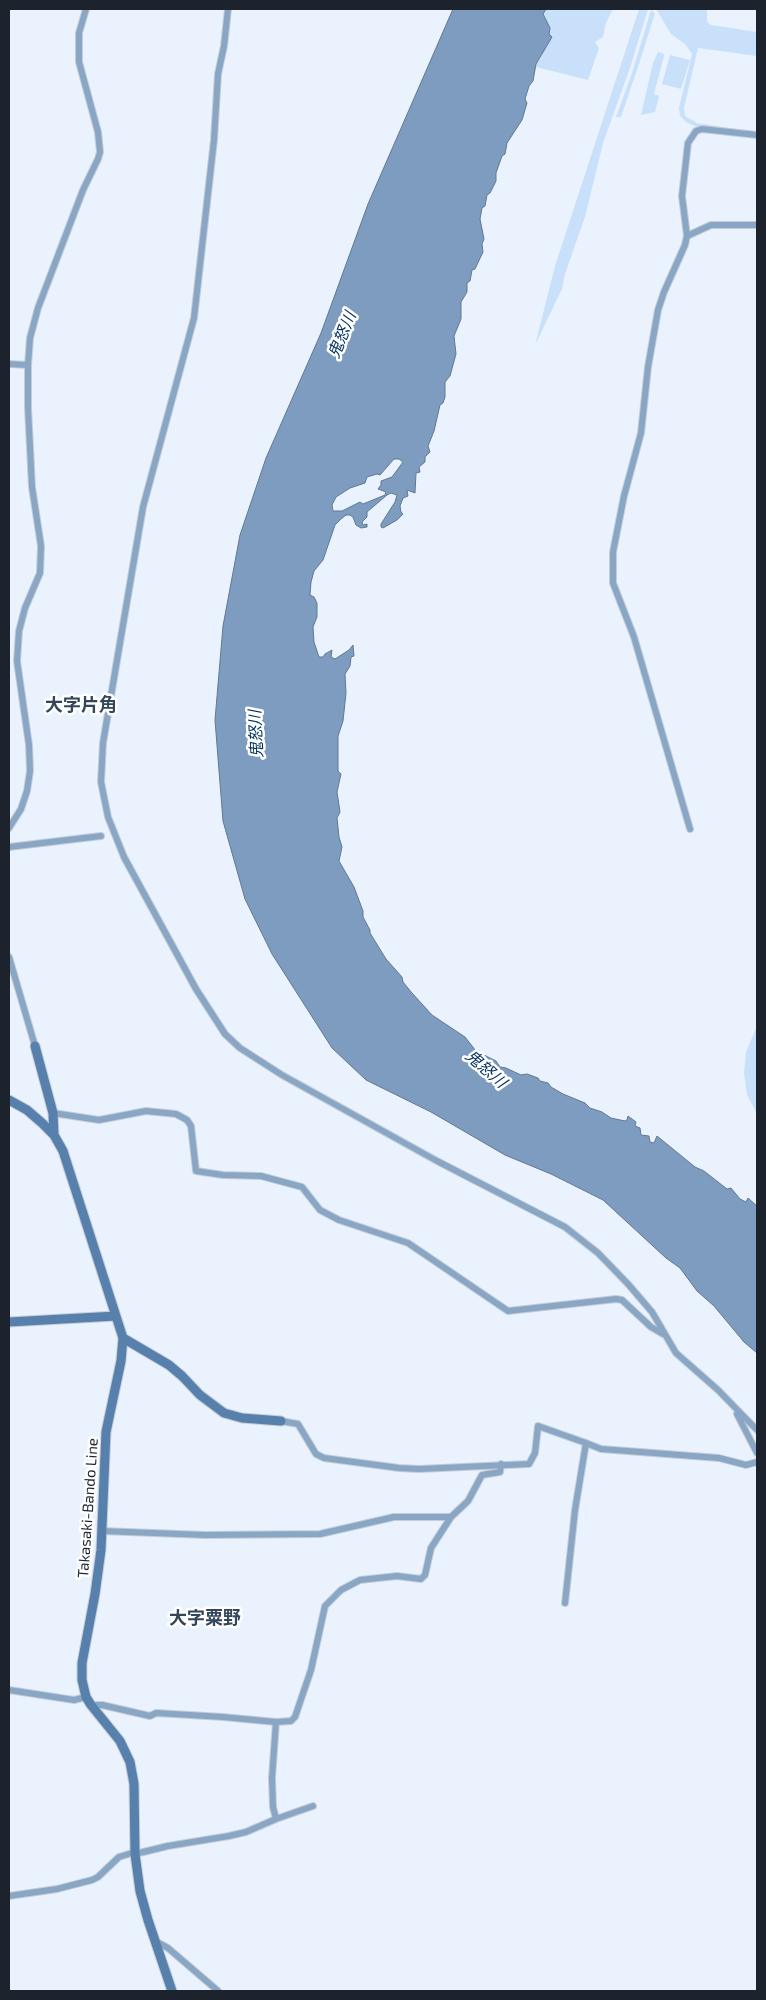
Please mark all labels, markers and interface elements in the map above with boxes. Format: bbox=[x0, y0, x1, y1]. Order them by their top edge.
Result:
water label: 鬼怒川 bbox=[324, 309, 360, 361]
district label: 大字片角 bbox=[45, 694, 117, 716]
water label: 鬼怒川 bbox=[245, 710, 267, 758]
water label: 鬼怒川 bbox=[462, 1046, 510, 1092]
street label: Takasaki-Bando Line bbox=[74, 1437, 102, 1579]
district label: 大字粟野 bbox=[169, 1607, 241, 1629]

